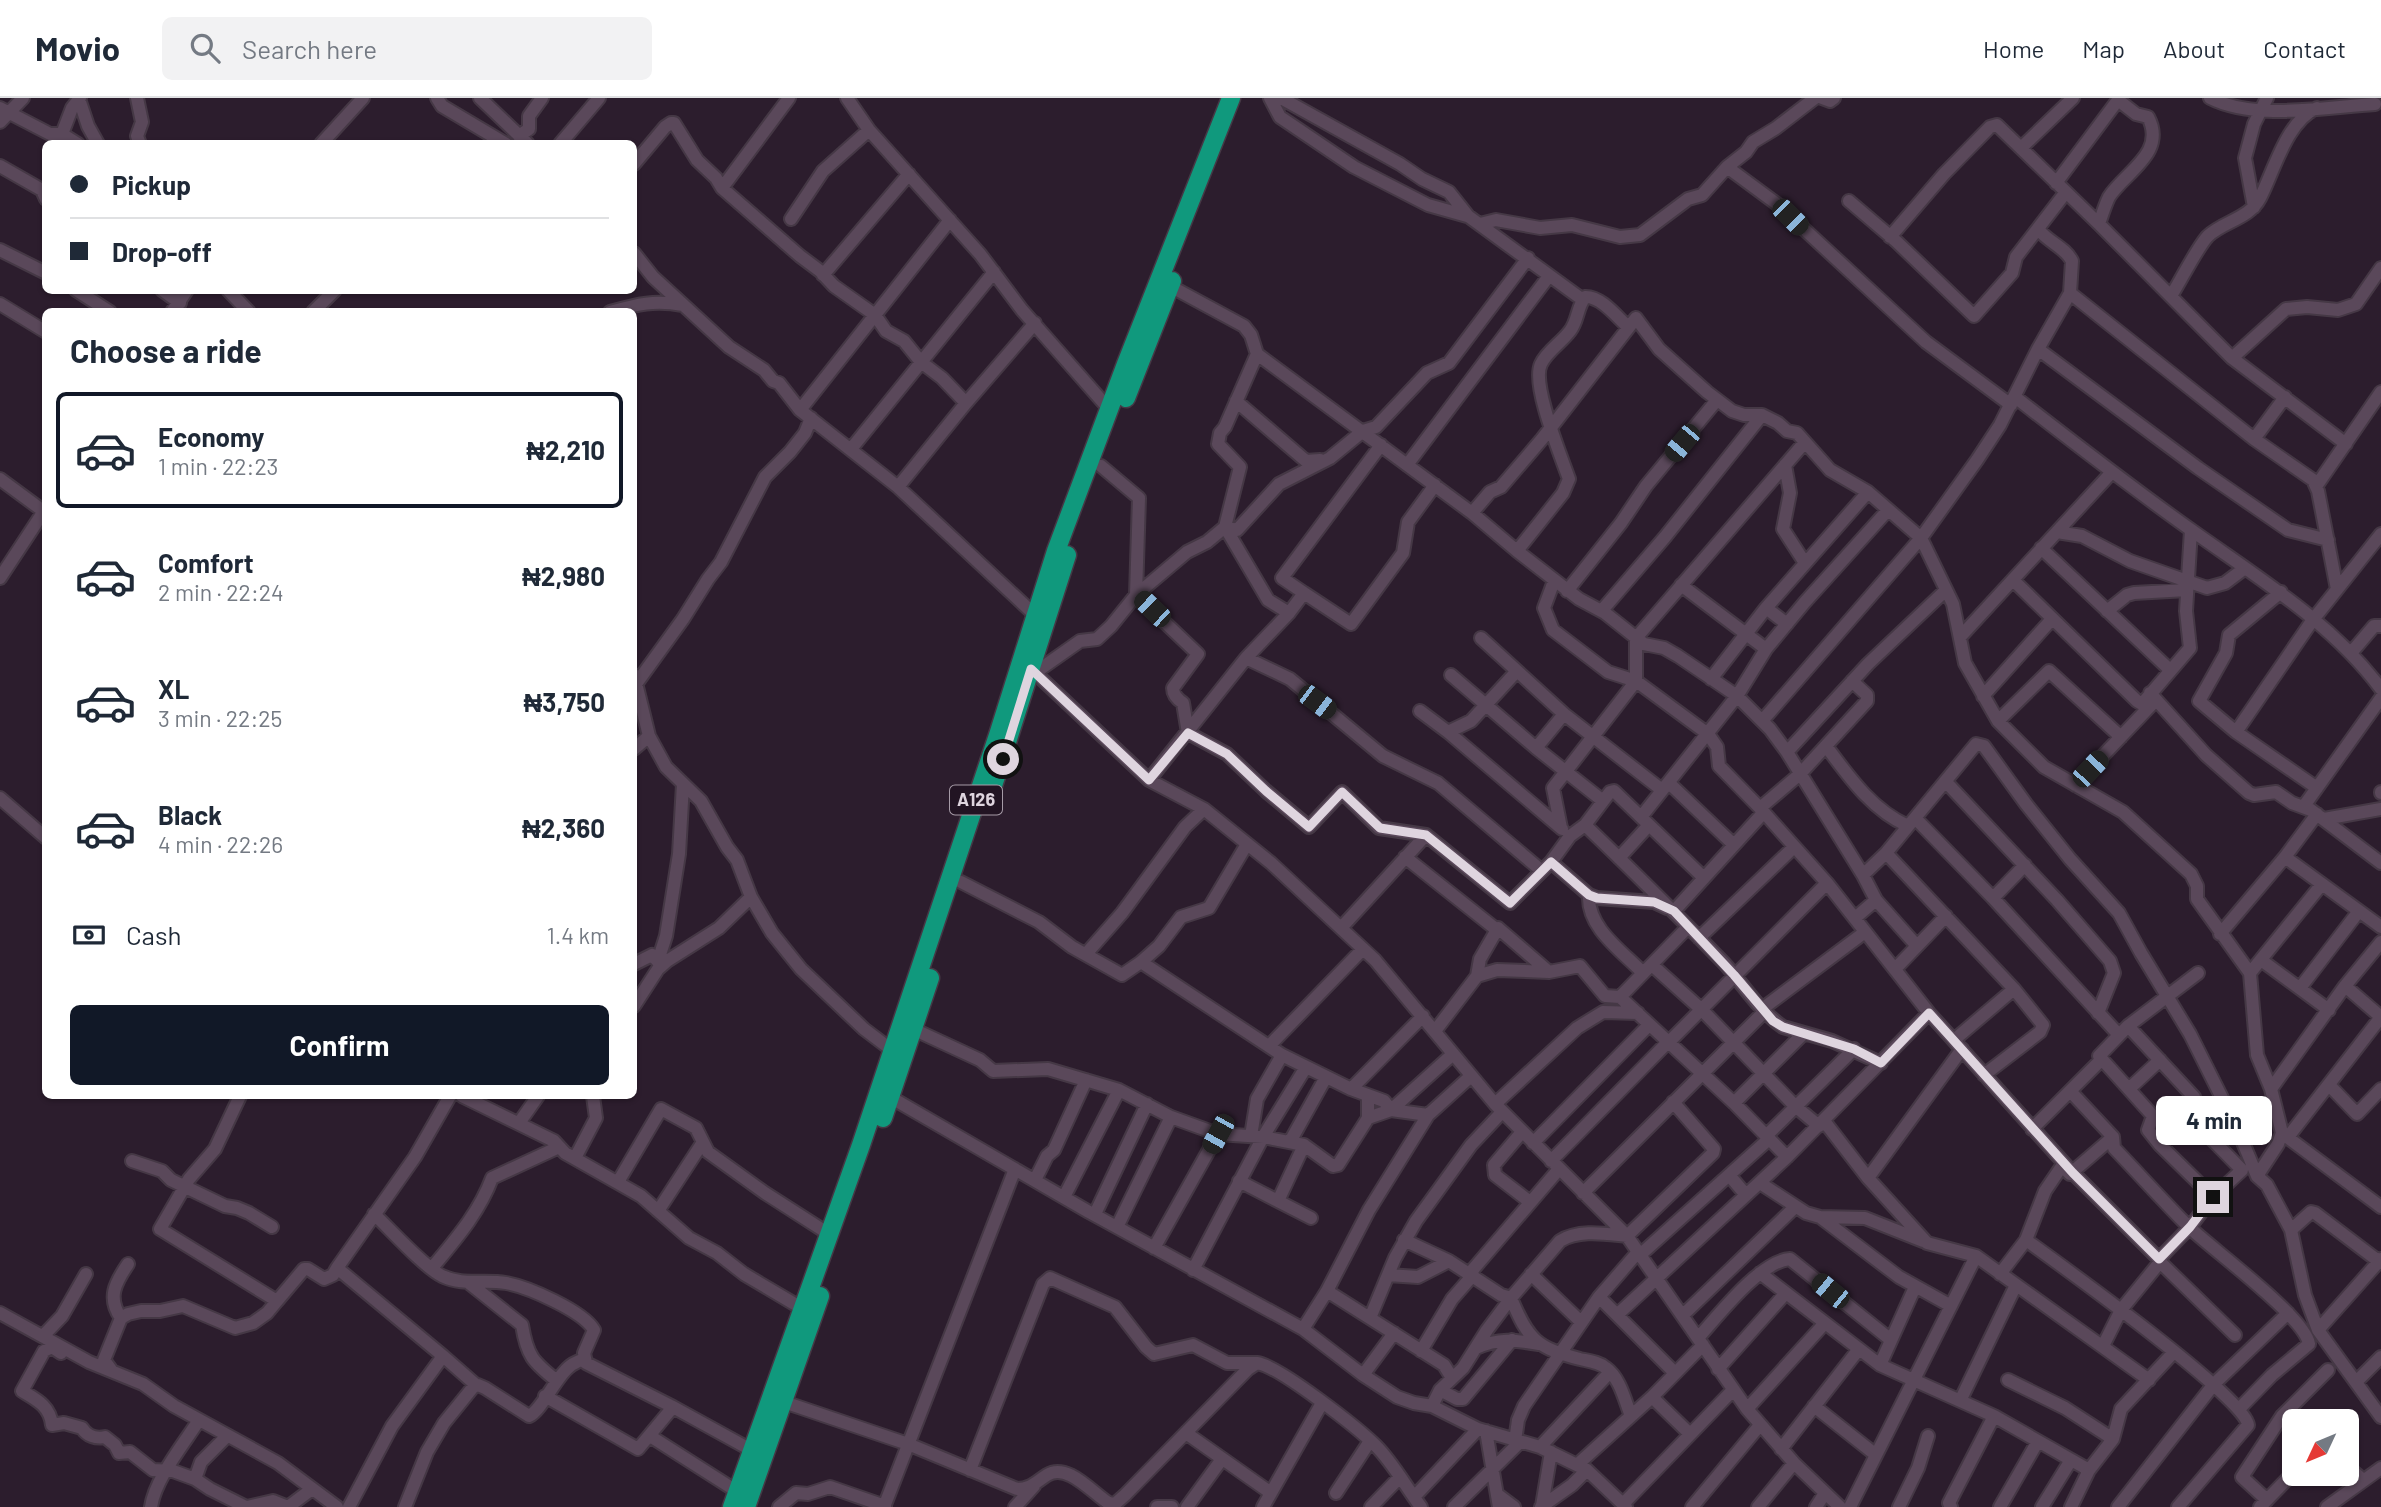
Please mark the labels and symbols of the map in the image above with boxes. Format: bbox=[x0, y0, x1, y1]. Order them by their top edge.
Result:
car bbox=[1768, 195, 1813, 239]
car bbox=[1661, 420, 1704, 466]
car bbox=[1130, 587, 1175, 631]
car bbox=[1294, 681, 1341, 723]
route start bbox=[987, 743, 1019, 775]
car bbox=[2068, 746, 2113, 792]
road number: A126 bbox=[950, 786, 1002, 814]
callout: 4 min bbox=[2155, 1096, 2271, 1144]
car bbox=[1199, 1111, 1238, 1157]
route end bbox=[2197, 1181, 2229, 1213]
car bbox=[1808, 1270, 1853, 1312]
north arrow bbox=[2282, 1409, 2359, 1486]

